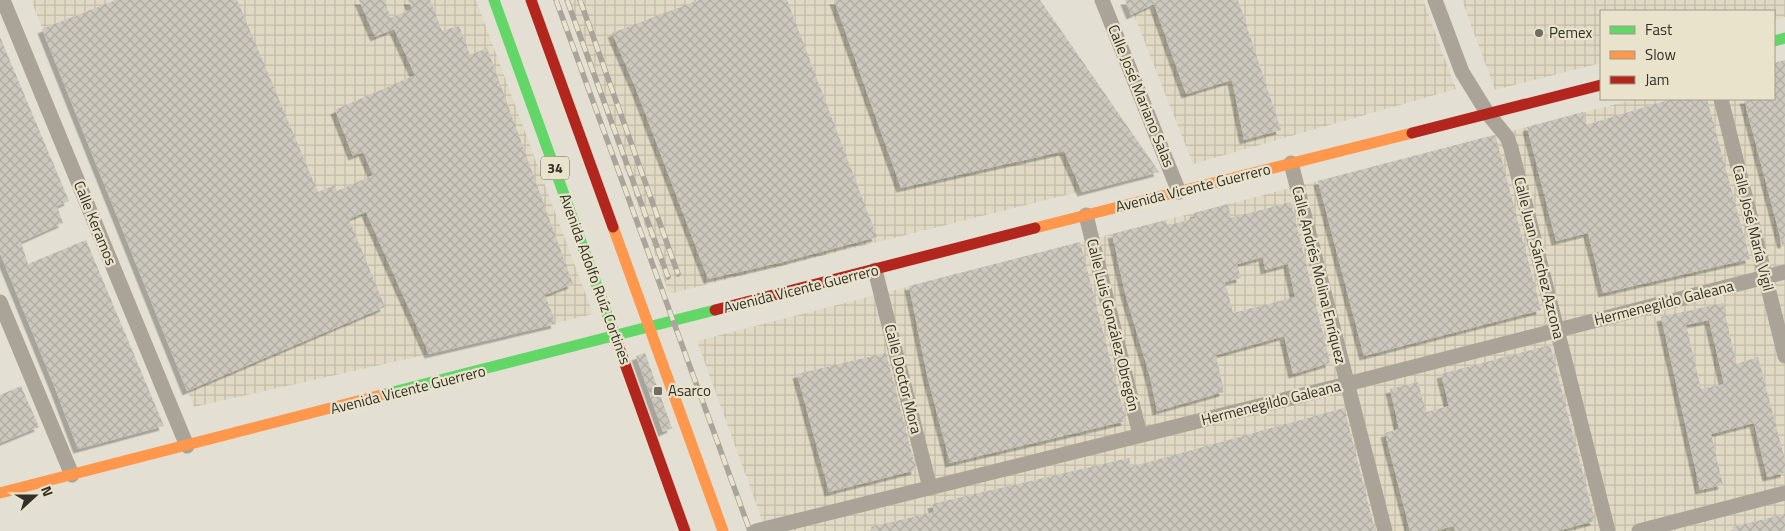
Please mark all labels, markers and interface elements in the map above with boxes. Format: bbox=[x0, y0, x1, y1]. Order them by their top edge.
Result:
legend bbox=[1600, 10, 1775, 100]
text: Fast bbox=[1645, 18, 1673, 41]
street label: Calle José Mariano Salas bbox=[1102, 21, 1181, 171]
place label: Pemex bbox=[1549, 21, 1592, 44]
marker: Pemex bbox=[1533, 27, 1545, 39]
text: Slow bbox=[1645, 43, 1676, 66]
text: Jam bbox=[1645, 68, 1669, 91]
road number: 34 bbox=[541, 156, 569, 180]
street label: Avenida Vicente Guerrero bbox=[1113, 157, 1273, 218]
street label: Calle José María Vigil bbox=[1727, 162, 1780, 293]
street label: Calle Juan Sánchez Azcona bbox=[1508, 174, 1571, 342]
street label: Calle Keramos bbox=[68, 177, 123, 269]
street label: Calle Andrés Molina Enríquez bbox=[1286, 184, 1353, 366]
street label: Avenida Adolfo Ruíz Cortines bbox=[554, 190, 637, 368]
street label: Calle Luis González Obregón bbox=[1081, 236, 1146, 414]
street label: Avenida Vicente Guerrero bbox=[721, 258, 881, 319]
street label: Hermenegildo Galeana bbox=[1592, 274, 1737, 331]
street label: Calle Doctor Mora bbox=[879, 322, 928, 437]
street label: Avenida Vicente Guerrero bbox=[328, 359, 488, 420]
street label: Hermenegildo Galeana bbox=[1199, 374, 1344, 431]
place label: Asarco bbox=[668, 379, 711, 402]
marker: Asarco bbox=[652, 385, 664, 397]
north arrow bbox=[10, 471, 60, 521]
text: N bbox=[36, 483, 59, 499]

